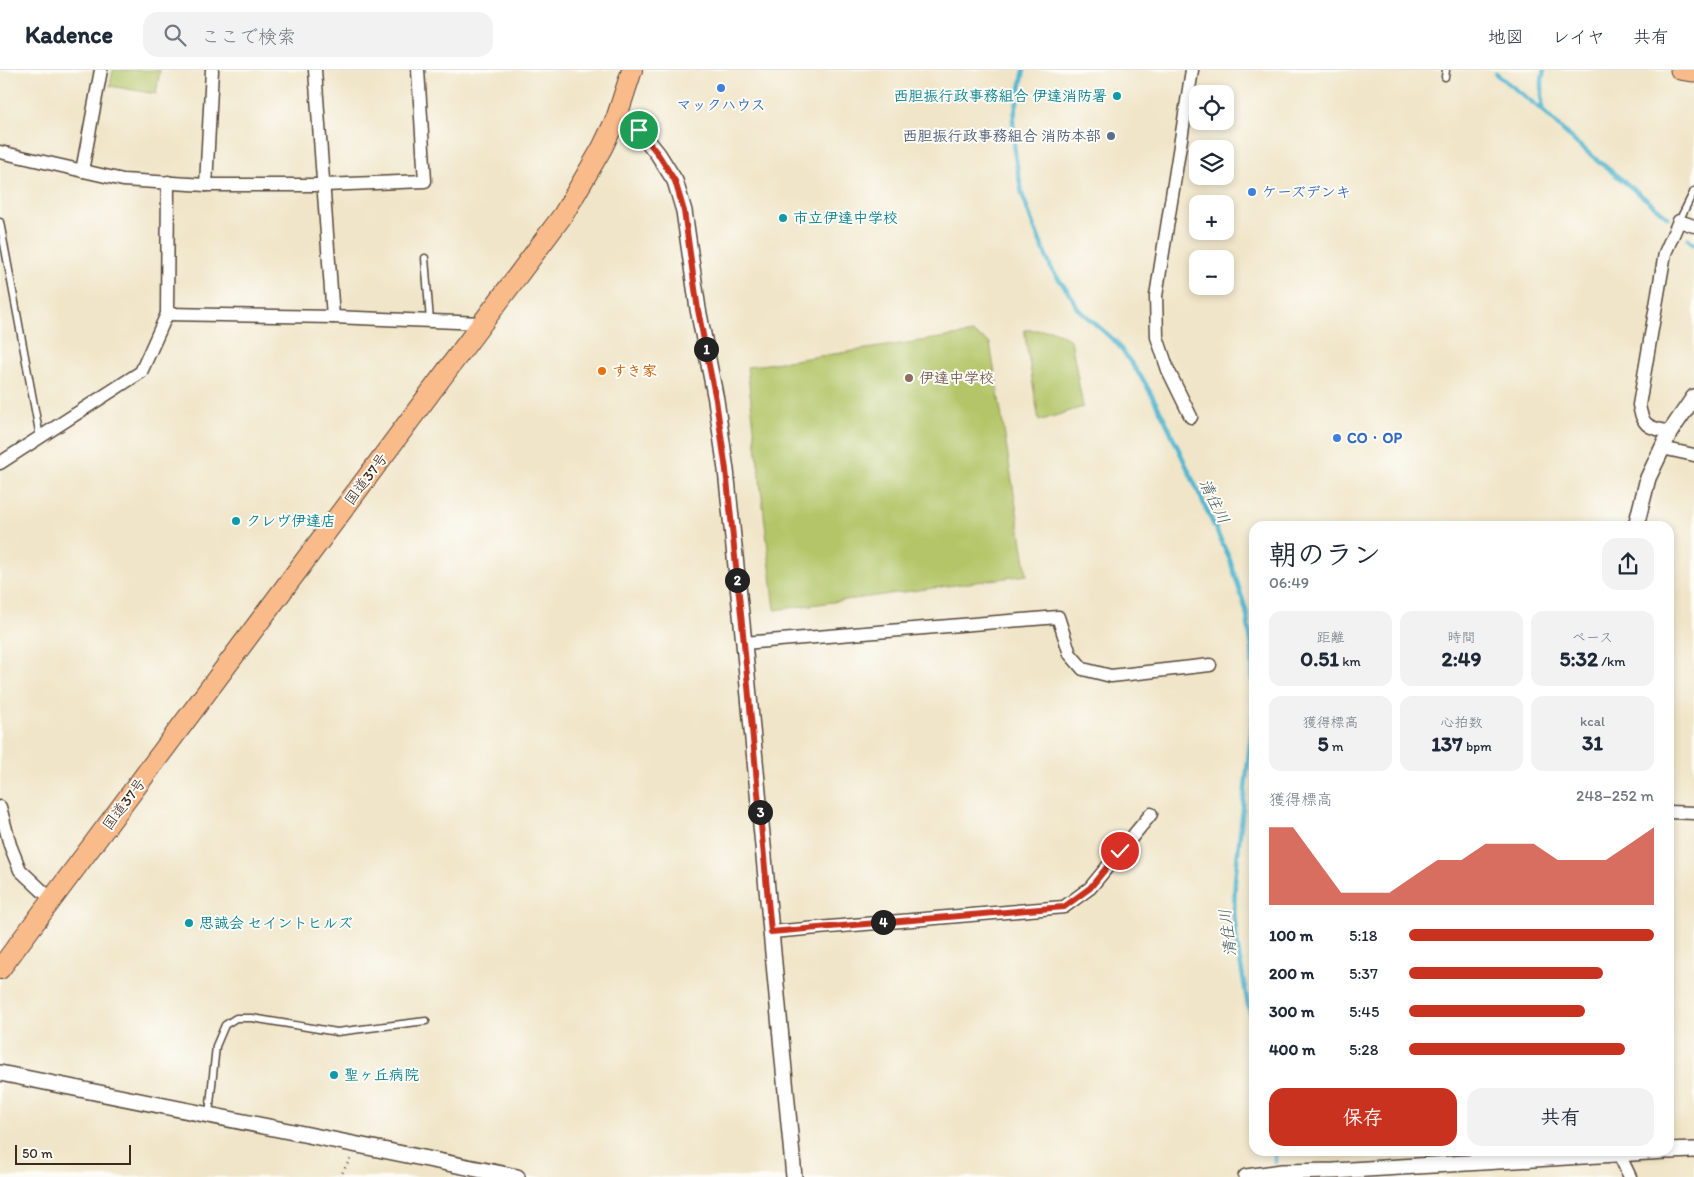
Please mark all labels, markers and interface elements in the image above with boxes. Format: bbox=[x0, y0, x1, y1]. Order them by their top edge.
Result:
search box bbox=[143, 12, 493, 57]
text: Kadence bbox=[25, 20, 113, 49]
icon: search bbox=[161, 21, 189, 49]
text: ここで検索 bbox=[201, 25, 296, 48]
text: 地図 bbox=[1488, 26, 1524, 48]
text: レイヤ bbox=[1552, 26, 1605, 48]
text: 共有 bbox=[1633, 26, 1669, 48]
marker: マックハウス bbox=[715, 82, 727, 94]
map controls bbox=[1189, 85, 1234, 295]
button: locate bbox=[1189, 85, 1234, 130]
place label: 西胆振行政事務組合 伊達消防署 bbox=[894, 87, 1107, 105]
marker: 西胆振行政事務組合 伊達消防署 bbox=[1111, 90, 1123, 102]
place label: マックハウス bbox=[677, 96, 765, 114]
pin bbox=[618, 109, 660, 151]
icon: arrive bbox=[625, 116, 653, 144]
place label: 西胆振行政事務組合 消防本部 bbox=[903, 127, 1101, 145]
marker: 西胆振行政事務組合 消防本部 bbox=[1105, 130, 1117, 142]
button: layers bbox=[1189, 140, 1234, 185]
place label: ケーズデンキ bbox=[1262, 183, 1351, 201]
marker: ケーズデンキ bbox=[1246, 186, 1258, 198]
button: + bbox=[1189, 195, 1234, 240]
place label: 市立伊達中学校 bbox=[793, 209, 898, 227]
marker: 市立伊達中学校 bbox=[777, 212, 789, 224]
button: − bbox=[1189, 250, 1234, 295]
pin: 1 bbox=[694, 336, 718, 362]
text: 1 bbox=[703, 341, 710, 358]
place label: すき家 bbox=[612, 362, 657, 380]
marker: すき家 bbox=[596, 365, 608, 377]
place label: 伊達中学校 bbox=[919, 369, 994, 387]
marker: 伊達中学校 bbox=[903, 372, 915, 384]
place label: CO・OP bbox=[1347, 429, 1402, 447]
marker: CO・OP bbox=[1331, 432, 1343, 444]
street label: 国道37号 bbox=[341, 449, 391, 509]
water label: 清住川 bbox=[1195, 475, 1234, 527]
place label: クレヴ伊達店 bbox=[246, 512, 336, 530]
marker: クレヴ伊達店 bbox=[230, 515, 242, 527]
text: 朝のラン bbox=[1269, 537, 1381, 571]
button: share bbox=[1602, 538, 1654, 590]
pin: 2 bbox=[724, 568, 750, 592]
text: 2 bbox=[734, 572, 741, 589]
text: 06:49 bbox=[1269, 573, 1309, 592]
text: 距離 bbox=[1317, 629, 1345, 646]
text: 時間 bbox=[1448, 629, 1476, 646]
text: ペース bbox=[1572, 629, 1613, 646]
text: 0.51 bbox=[1300, 646, 1339, 671]
text: 2:49 bbox=[1442, 646, 1481, 671]
text: 5:32 bbox=[1559, 646, 1598, 671]
text: km bbox=[1339, 653, 1361, 670]
text: /km bbox=[1598, 653, 1626, 670]
text: kcal bbox=[1580, 713, 1605, 730]
text: 獲得標高 bbox=[1303, 714, 1359, 731]
text: 心拍数 bbox=[1441, 714, 1483, 731]
text: 31 bbox=[1582, 730, 1603, 755]
text: 5 bbox=[1318, 731, 1329, 756]
text: 137 bbox=[1431, 731, 1463, 756]
text: m bbox=[1329, 738, 1343, 755]
text: bpm bbox=[1463, 738, 1492, 755]
street label: 国道37号 bbox=[99, 774, 149, 834]
text: 248–252 m bbox=[1576, 786, 1654, 805]
text: 獲得標高 bbox=[1269, 790, 1333, 809]
pin: 3 bbox=[748, 800, 772, 824]
text: 3 bbox=[757, 804, 764, 821]
pin bbox=[1099, 830, 1141, 872]
icon: check bbox=[1106, 837, 1134, 865]
water label: 清住川 bbox=[1215, 908, 1240, 958]
pin: 4 bbox=[870, 910, 896, 934]
place label: 思誠会 セイントヒルズ bbox=[199, 914, 353, 932]
text: 4 bbox=[879, 914, 888, 931]
marker: 思誠会 セイントヒルズ bbox=[183, 917, 195, 929]
text: 100 m bbox=[1269, 926, 1313, 945]
text: 5:18 bbox=[1349, 926, 1378, 945]
text: 200 m bbox=[1269, 964, 1314, 983]
text: 5:37 bbox=[1349, 964, 1378, 983]
text: 300 m bbox=[1269, 1002, 1315, 1021]
text: 5:45 bbox=[1349, 1002, 1379, 1021]
text: 400 m bbox=[1269, 1040, 1315, 1059]
text: 5:28 bbox=[1349, 1040, 1379, 1059]
place label: 聖ヶ丘病院 bbox=[344, 1066, 419, 1084]
marker: 聖ヶ丘病院 bbox=[328, 1069, 340, 1081]
button: 保存 bbox=[1269, 1088, 1457, 1146]
button: 共有 bbox=[1467, 1088, 1654, 1146]
scale bar bbox=[15, 1142, 131, 1165]
text: 50 m bbox=[22, 1145, 53, 1162]

